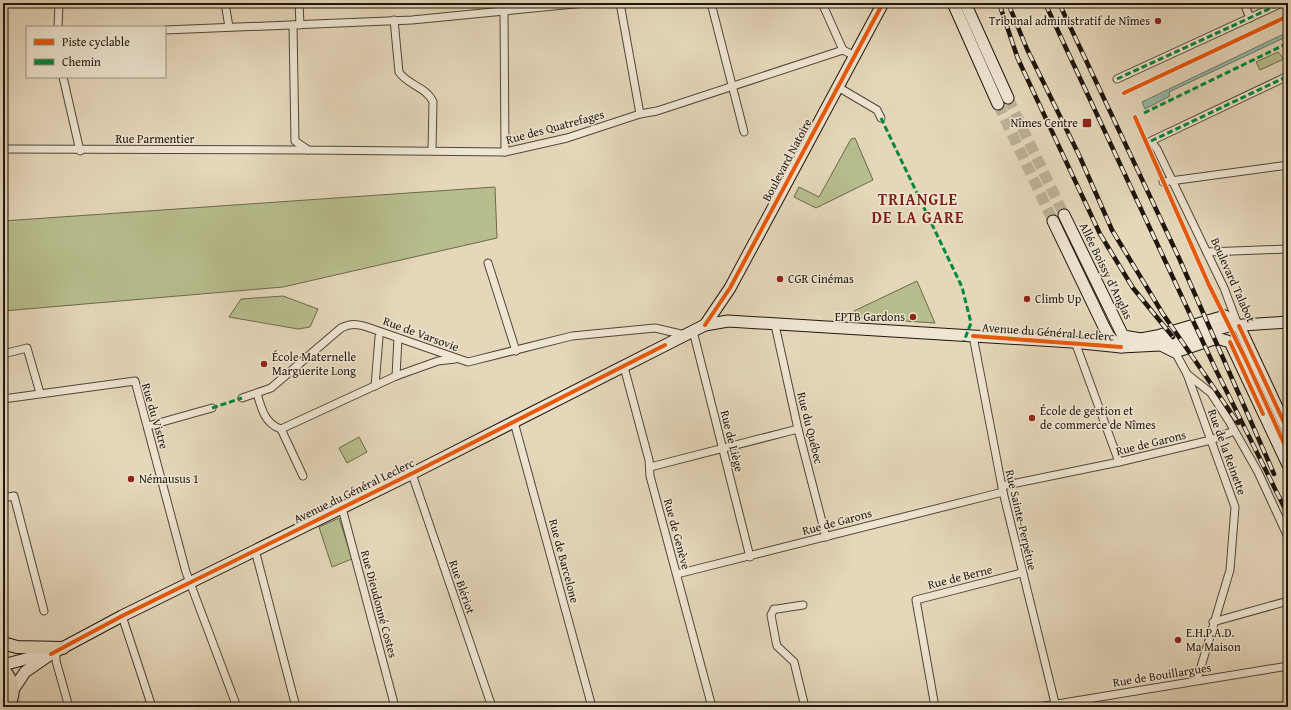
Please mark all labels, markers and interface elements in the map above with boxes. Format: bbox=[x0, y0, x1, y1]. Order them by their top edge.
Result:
place label: Tribunal administratif de Nîmes bbox=[989, 12, 1150, 29]
marker: Tribunal administratif de Nîmes bbox=[1153, 16, 1163, 26]
legend bbox=[26, 26, 166, 78]
text: Piste cyclable bbox=[62, 33, 130, 50]
text: Chemin bbox=[62, 53, 101, 70]
street label: Rue des Quatrefages bbox=[504, 105, 606, 148]
place label: Nîmes Centre bbox=[1010, 114, 1078, 131]
street label: Boulevard Natoire bbox=[758, 115, 816, 204]
marker: Nîmes Centre bbox=[1081, 117, 1093, 129]
street label: Rue Parmentier bbox=[115, 130, 195, 147]
district label: TRIANGLE DE LA GARE bbox=[872, 187, 965, 229]
street label: Allée Boissy d'Anglas bbox=[1076, 220, 1137, 322]
street label: Boulevard Talabot bbox=[1207, 235, 1260, 326]
place label: CGR Cinémas bbox=[788, 270, 854, 287]
marker: CGR Cinémas bbox=[775, 274, 785, 284]
place label: Climb Up bbox=[1035, 290, 1082, 307]
marker: Climb Up bbox=[1022, 294, 1032, 304]
place label: EPTB Gardons bbox=[835, 308, 905, 325]
street label: Rue de Varsovie bbox=[381, 312, 462, 355]
marker: EPTB Gardons bbox=[908, 312, 918, 322]
street label: Avenue du Général Leclerc bbox=[981, 318, 1115, 345]
place label: École Maternelle Marguerite Long bbox=[272, 348, 357, 379]
marker: École Maternelle Marguerite Long bbox=[259, 359, 269, 369]
street label: Rue du Vistre bbox=[138, 381, 173, 451]
street label: Rue du Québec bbox=[793, 390, 828, 466]
place label: École de gestion et de commerce de Nîmes bbox=[1040, 402, 1156, 433]
street label: Rue de la Reinette bbox=[1204, 406, 1251, 498]
street label: Rue de Liège bbox=[717, 408, 748, 474]
marker: École de gestion et de commerce de Nîmes bbox=[1027, 413, 1037, 423]
street label: Rue de Garons bbox=[1114, 426, 1188, 459]
street label: Avenue du Général Leclerc bbox=[291, 454, 418, 527]
street label: Rue Sainte-Perpétue bbox=[1002, 468, 1041, 572]
place label: Némausus 1 bbox=[139, 470, 199, 487]
marker: Némausus 1 bbox=[126, 474, 136, 484]
street label: Rue de Genève bbox=[660, 497, 695, 572]
street label: Rue de Garons bbox=[800, 504, 874, 539]
street label: Rue de Barcelone bbox=[545, 517, 584, 605]
street label: Rue Dieudonné Costes bbox=[357, 548, 402, 660]
street label: Rue Blériot bbox=[445, 558, 480, 617]
street label: Rue de Berne bbox=[926, 560, 994, 593]
place label: E.H.P.A.D. Ma Maison bbox=[1186, 624, 1241, 655]
marker: E.H.P.A.D. Ma Maison bbox=[1173, 635, 1183, 645]
street label: Rue de Bouillargues bbox=[1112, 658, 1213, 691]

